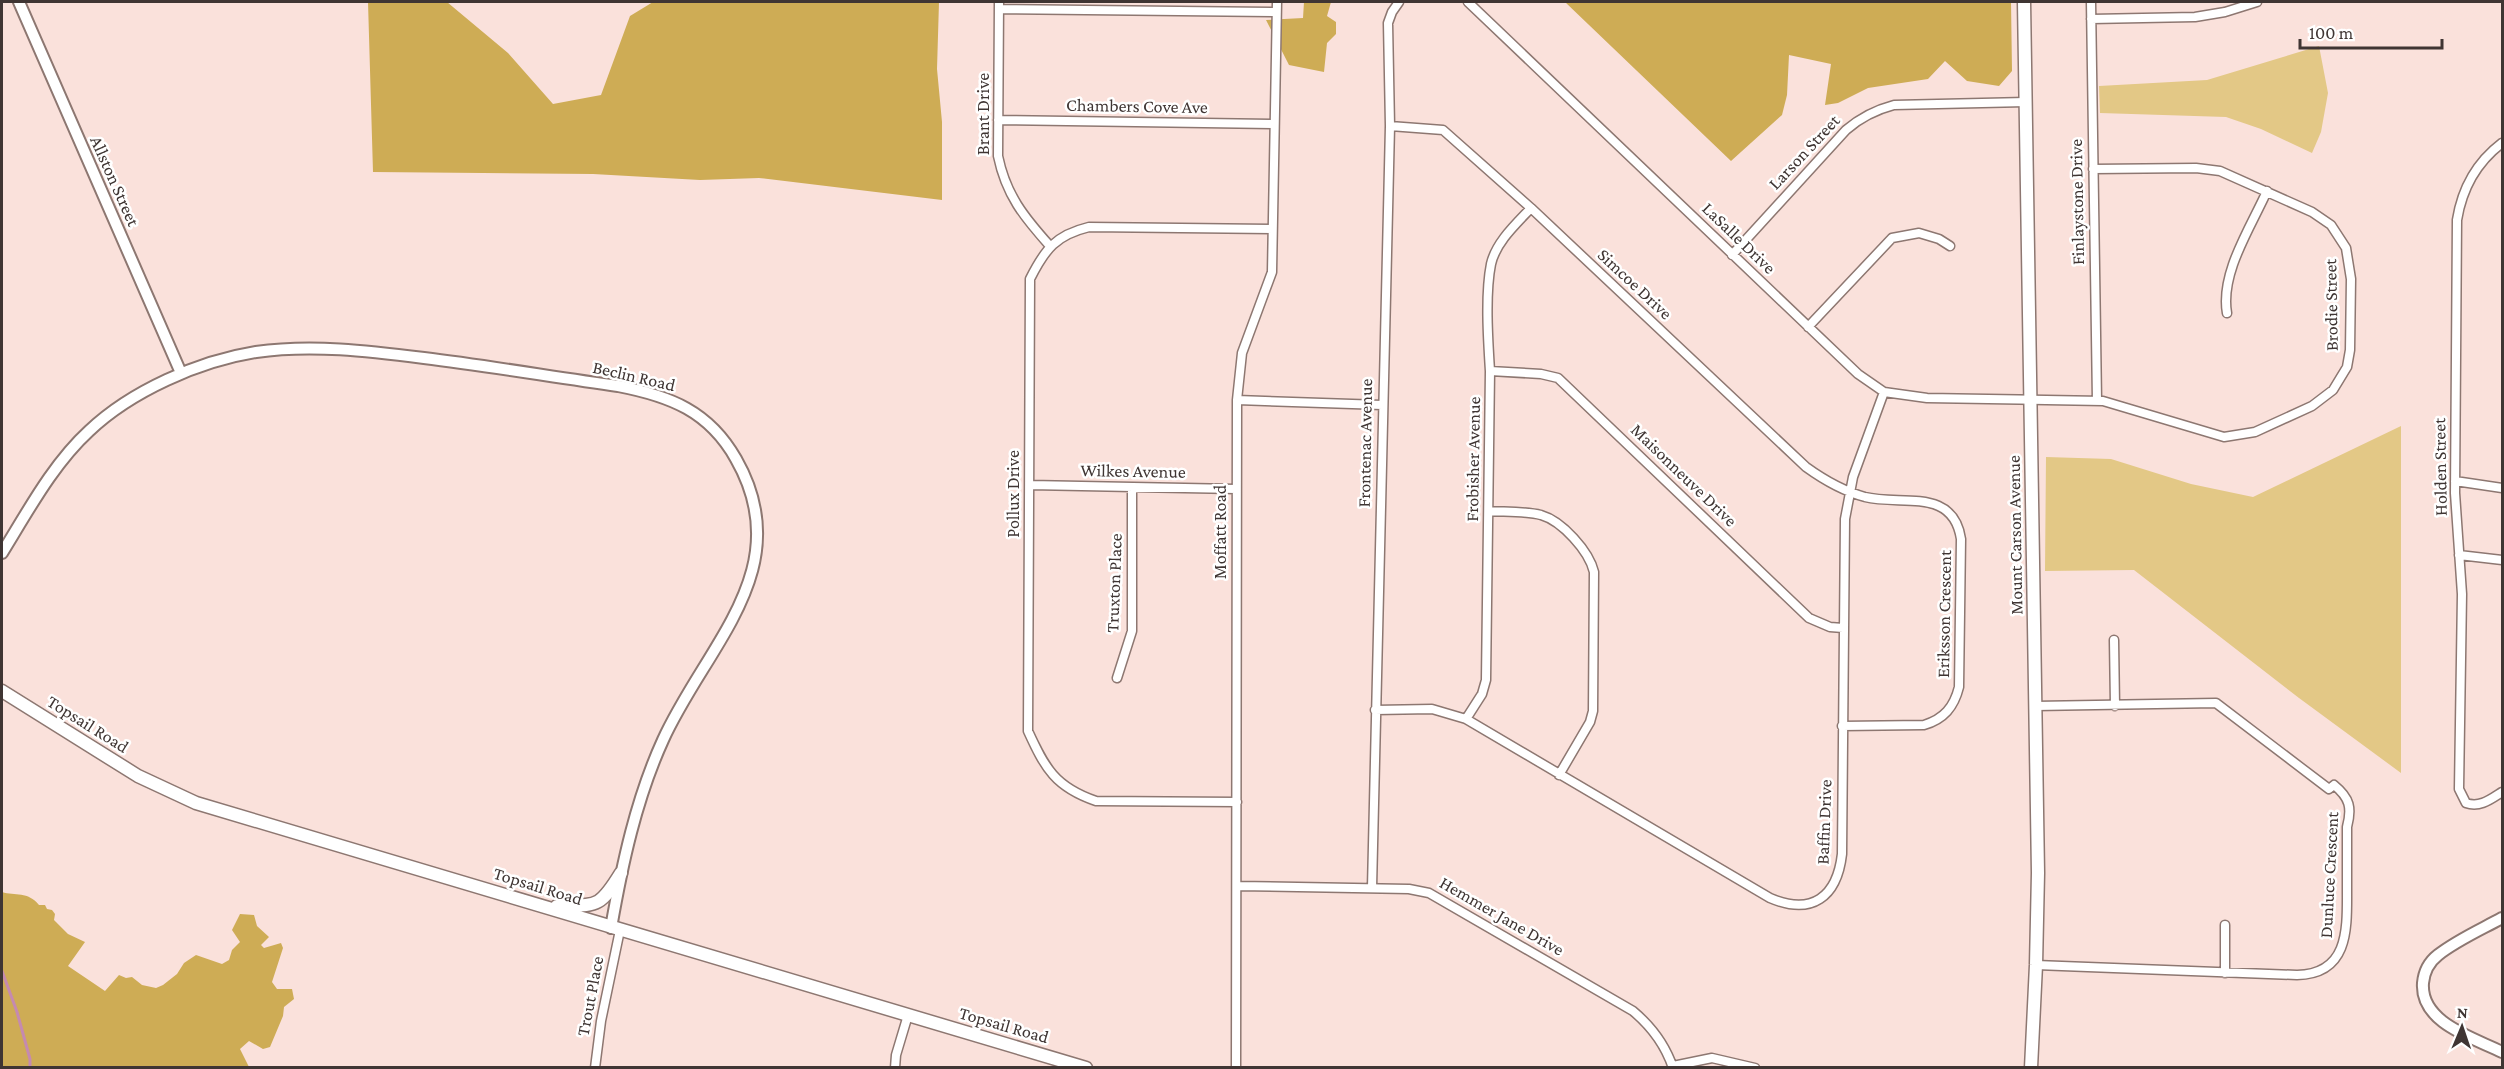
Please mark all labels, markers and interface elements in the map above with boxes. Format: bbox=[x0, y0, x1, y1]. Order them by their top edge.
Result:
scale bar bbox=[2300, 12, 2442, 50]
text: 100 m bbox=[2309, 23, 2354, 43]
street label: Brant Drive bbox=[973, 73, 993, 155]
street label: Chambers Cove Ave bbox=[1066, 95, 1208, 117]
street label: Larson Street bbox=[1764, 110, 1844, 193]
street label: Allston Street bbox=[86, 133, 144, 230]
street label: Finlaystone Drive bbox=[2066, 139, 2088, 265]
street label: LaSalle Drive bbox=[1698, 198, 1780, 278]
street label: Simcoe Drive bbox=[1594, 245, 1676, 324]
street label: Brodie Street bbox=[2320, 258, 2342, 351]
street label: Beclin Road bbox=[591, 357, 678, 395]
street label: Frontenac Avenue bbox=[1354, 378, 1376, 508]
street label: Frobisher Avenue bbox=[1462, 396, 1484, 522]
street label: Holden Street bbox=[2429, 417, 2451, 516]
street label: Maisonneuve Drive bbox=[1627, 419, 1741, 531]
street label: Pollux Drive bbox=[1003, 450, 1023, 538]
street label: Mount Carson Avenue bbox=[2004, 455, 2026, 615]
street label: Wilkes Avenue bbox=[1080, 460, 1186, 482]
street label: Moffatt Road bbox=[1210, 484, 1230, 579]
street label: Truxton Place bbox=[1102, 533, 1126, 633]
street label: Eriksson Crescent bbox=[1933, 549, 1955, 678]
street label: Topsail Road bbox=[44, 691, 133, 757]
street label: Baffin Drive bbox=[1813, 779, 1835, 865]
street label: Dunluce Crescent bbox=[2316, 810, 2342, 939]
street label: Topsail Road bbox=[491, 863, 585, 909]
street label: Hemmer Jane Drive bbox=[1436, 872, 1568, 960]
street label: Trout Place bbox=[572, 954, 608, 1038]
north arrow bbox=[2432, 997, 2492, 1057]
street label: Topsail Road bbox=[957, 1003, 1052, 1047]
text: N bbox=[2457, 1004, 2468, 1021]

